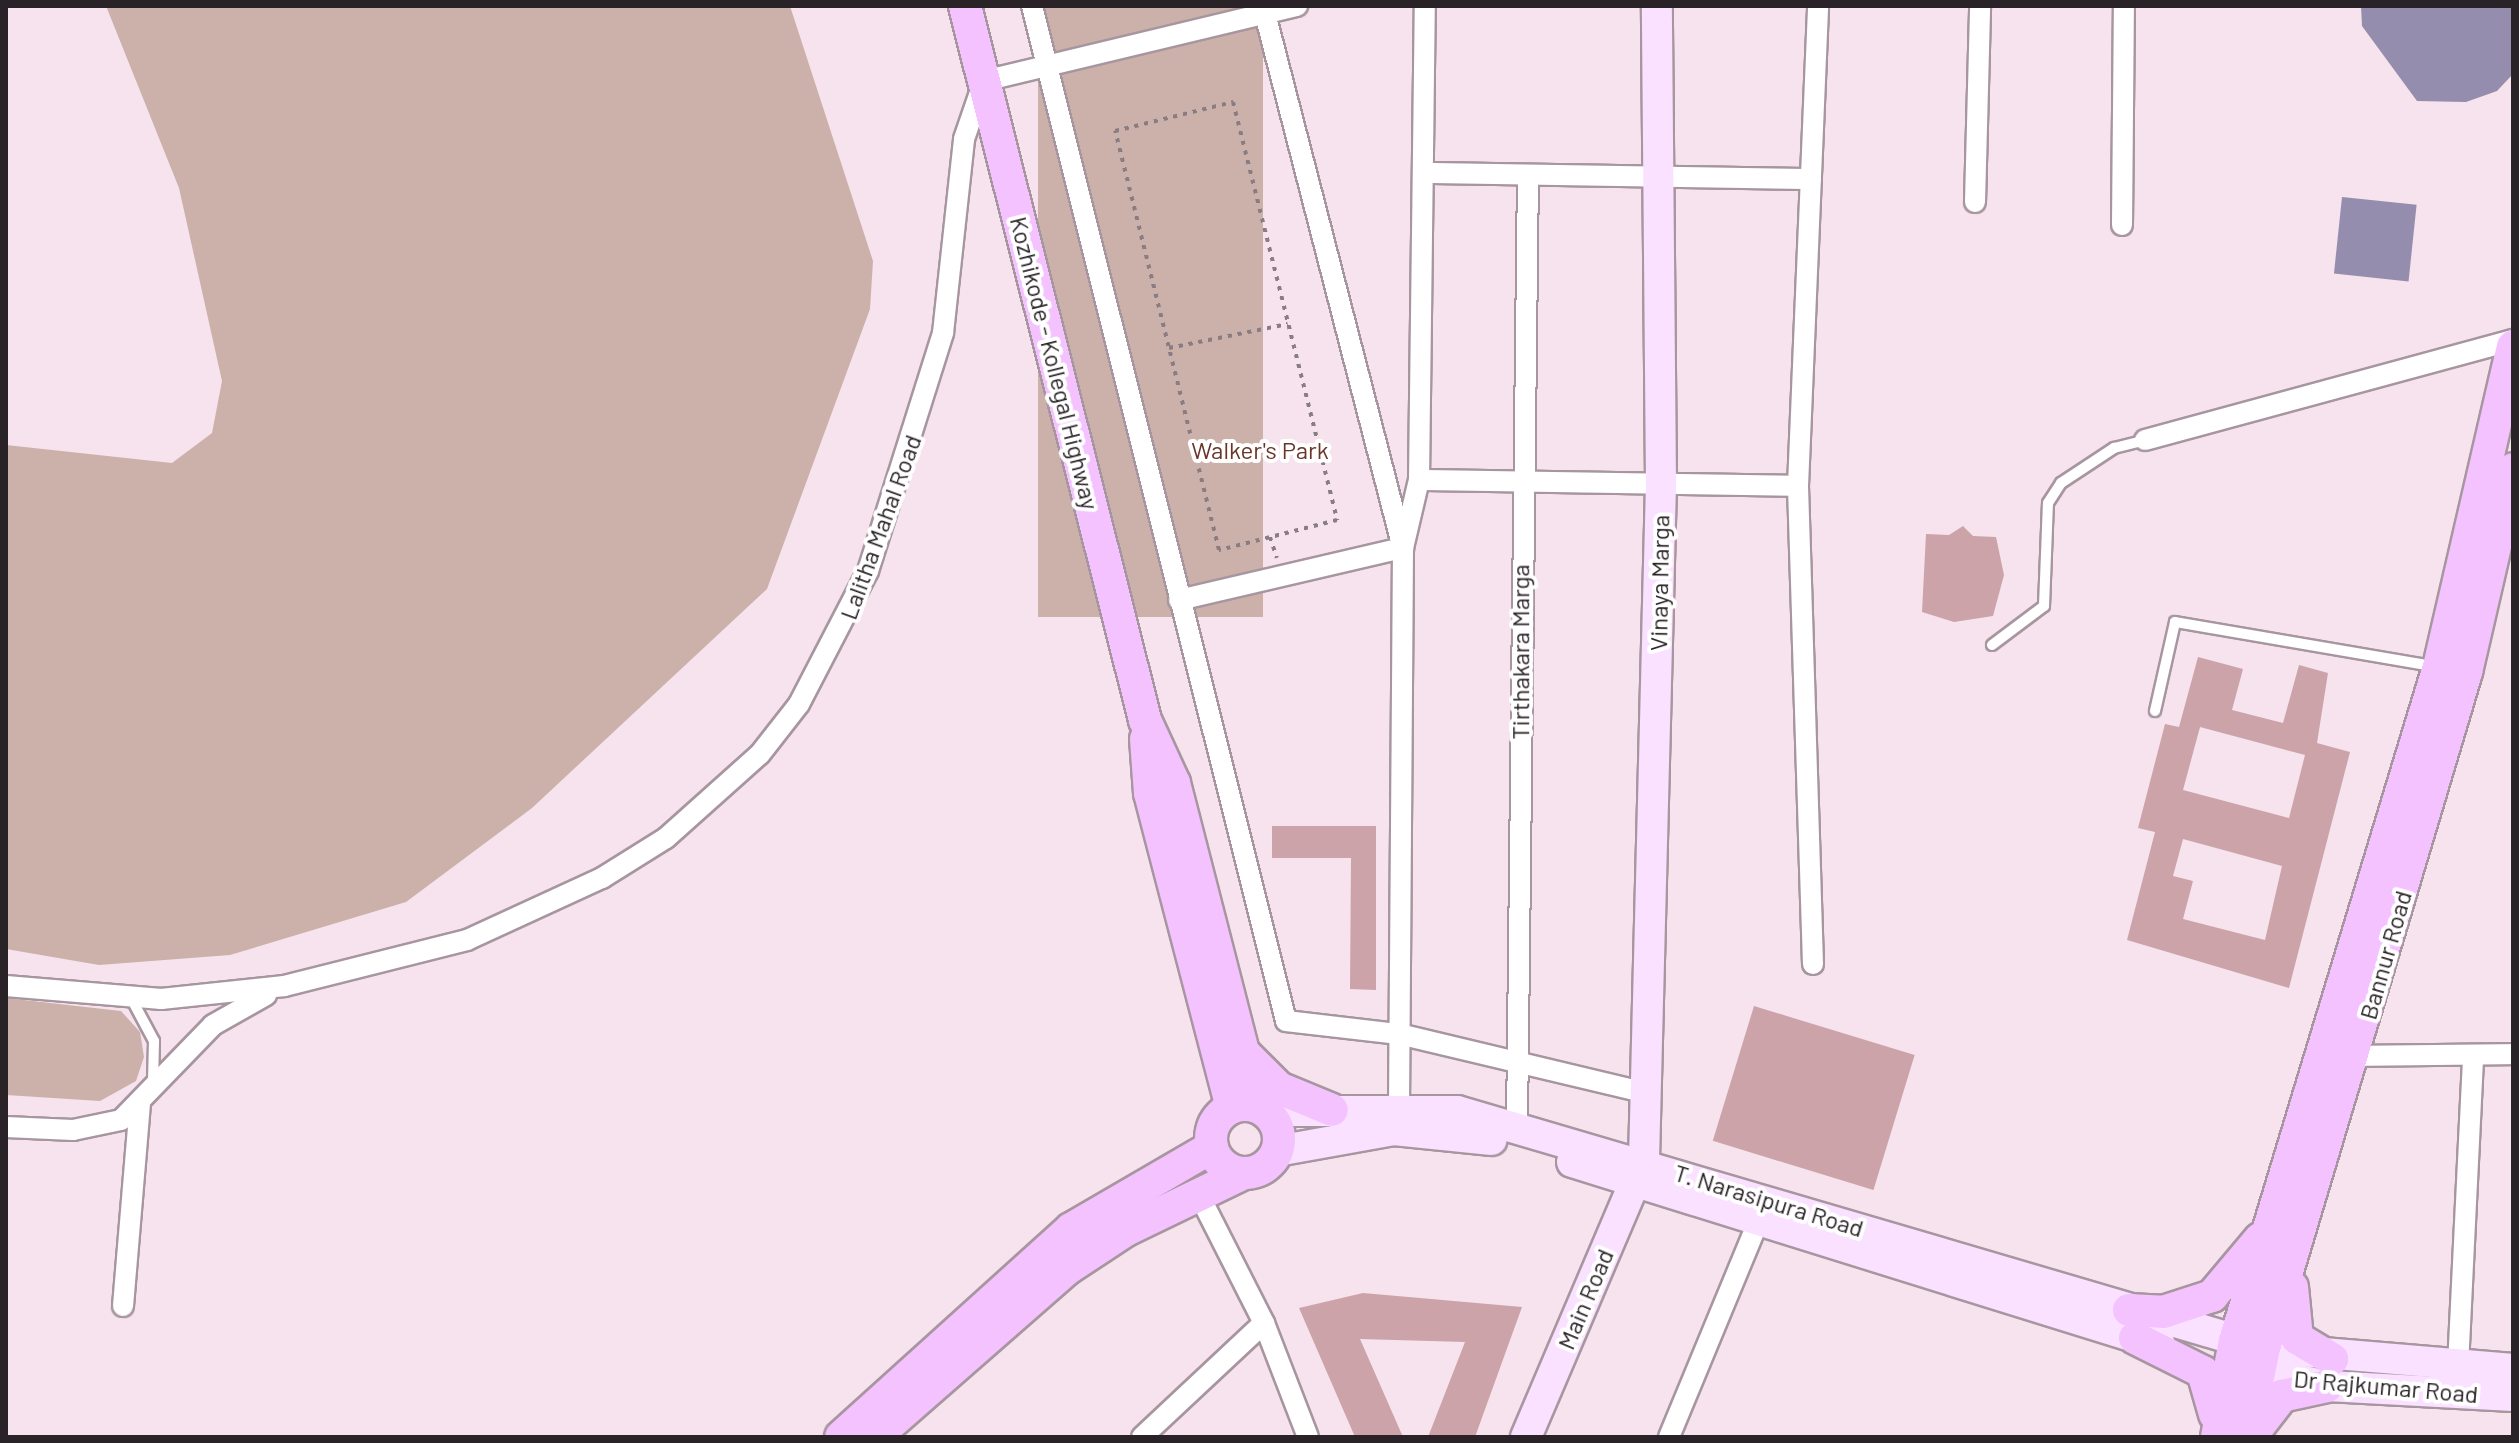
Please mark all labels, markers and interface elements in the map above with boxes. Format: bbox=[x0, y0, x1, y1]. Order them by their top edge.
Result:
street label: Kozhikode - Kollegal Highway bbox=[1005, 214, 1105, 512]
street label: Lalitha Mahal Road bbox=[833, 431, 927, 623]
park label: Walker's Park bbox=[1191, 436, 1329, 464]
street label: Vinaya Marga bbox=[1643, 515, 1675, 651]
street label: Tirthakara Marga bbox=[1506, 564, 1534, 740]
street label: Bannur Road bbox=[2353, 887, 2417, 1023]
street label: T. Narasipura Road bbox=[1671, 1158, 1867, 1242]
street label: Main Road bbox=[1551, 1244, 1619, 1354]
street label: Dr Rajkumar Road bbox=[2293, 1364, 2479, 1408]

